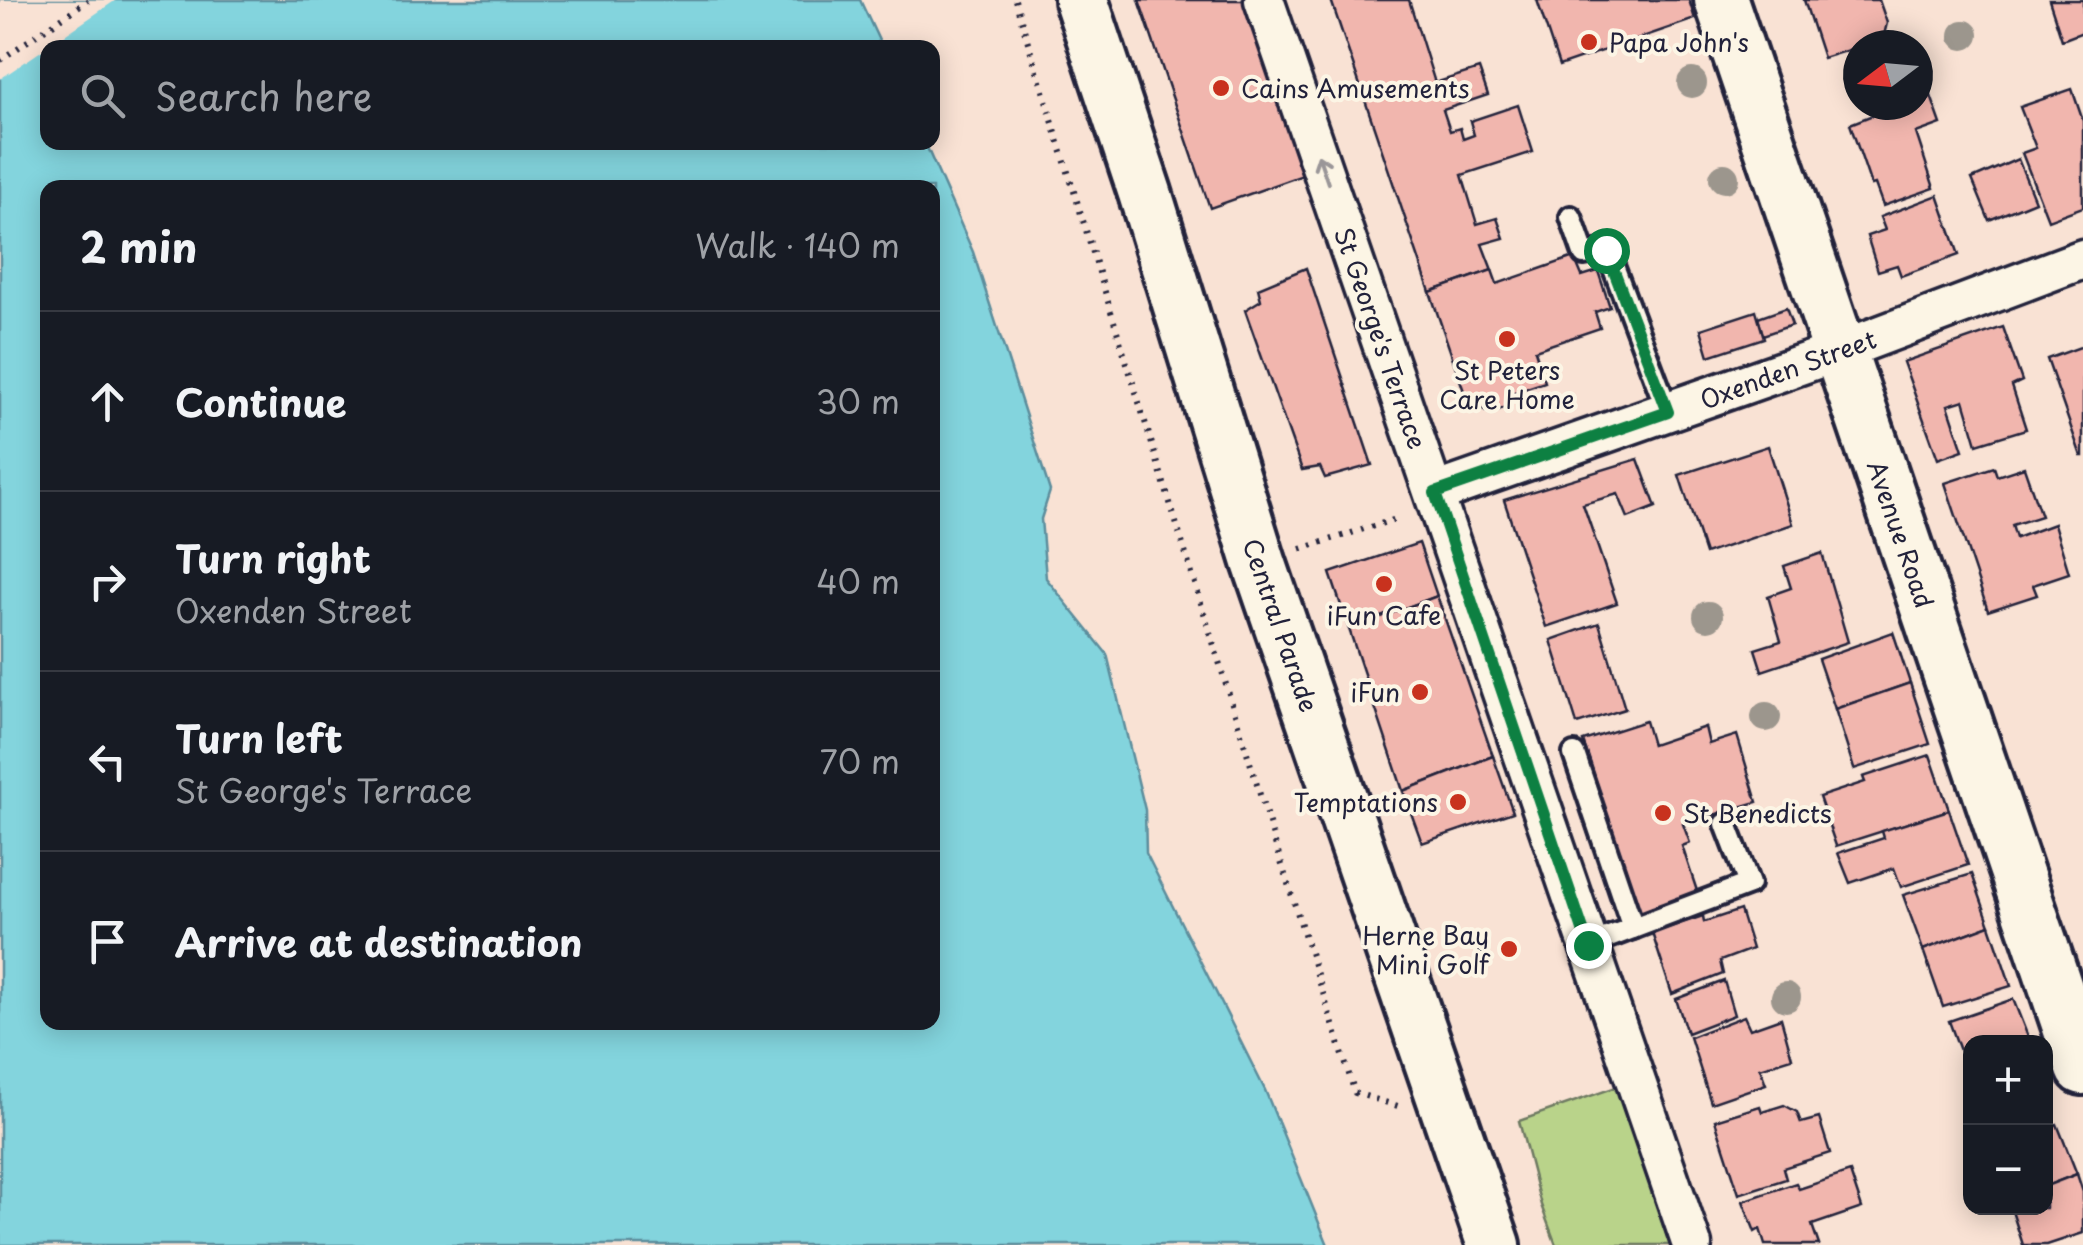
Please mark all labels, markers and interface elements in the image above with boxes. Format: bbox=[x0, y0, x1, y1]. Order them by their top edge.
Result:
place label: Papa John's bbox=[1609, 23, 1749, 61]
north arrow bbox=[1843, 30, 1933, 120]
marker: Papa John's bbox=[1578, 31, 1600, 53]
search box bbox=[40, 40, 940, 150]
text: Search here bbox=[155, 67, 372, 124]
icon: search bbox=[75, 68, 130, 123]
place label: Cains Amusements bbox=[1241, 69, 1469, 107]
marker: Cains Amusements bbox=[1210, 77, 1232, 99]
one-way arrow bbox=[1312, 154, 1330, 186]
text: 2 min bbox=[80, 214, 197, 277]
text: Walk · 140 m bbox=[695, 221, 900, 269]
street label: St George's Terrace bbox=[1325, 222, 1437, 454]
route start bbox=[1584, 228, 1630, 274]
street label: Oxenden Street bbox=[1695, 320, 1881, 418]
marker: St Peters Care Home bbox=[1496, 328, 1518, 350]
place label: St Peters Care Home bbox=[1439, 351, 1575, 418]
text: Continue bbox=[175, 373, 346, 430]
icon: ahead bbox=[80, 374, 135, 429]
text: 30 m bbox=[816, 377, 900, 425]
street label: Avenue Road bbox=[1858, 455, 1944, 613]
text: Turn right bbox=[175, 529, 371, 586]
street label: Central Parade bbox=[1234, 533, 1328, 717]
icon: right bbox=[80, 554, 135, 609]
text: 40 m bbox=[816, 557, 900, 605]
marker: iFun Cafe bbox=[1373, 573, 1395, 595]
text: Oxenden Street bbox=[175, 586, 412, 634]
place label: iFun Cafe bbox=[1327, 596, 1441, 634]
place label: iFun bbox=[1351, 673, 1400, 711]
marker: iFun bbox=[1409, 681, 1431, 703]
text: Turn left bbox=[175, 709, 343, 766]
icon: left bbox=[80, 734, 135, 789]
text: 70 m bbox=[820, 737, 900, 785]
text: St George's Terrace bbox=[175, 766, 472, 814]
place label: Temptations bbox=[1294, 783, 1438, 821]
marker: Temptations bbox=[1447, 791, 1469, 813]
place label: St Benedicts bbox=[1683, 794, 1832, 832]
marker: St Benedicts bbox=[1652, 802, 1674, 824]
text: Arrive at destination bbox=[175, 913, 583, 970]
icon: arrive bbox=[80, 914, 135, 969]
place label: Herne Bay Mini Golf bbox=[1363, 916, 1491, 983]
route end bbox=[1566, 923, 1612, 969]
marker: Herne Bay Mini Golf bbox=[1498, 938, 1520, 960]
map controls bbox=[1963, 1035, 2053, 1215]
button: + bbox=[1963, 1035, 2053, 1125]
button: − bbox=[1963, 1125, 2053, 1215]

